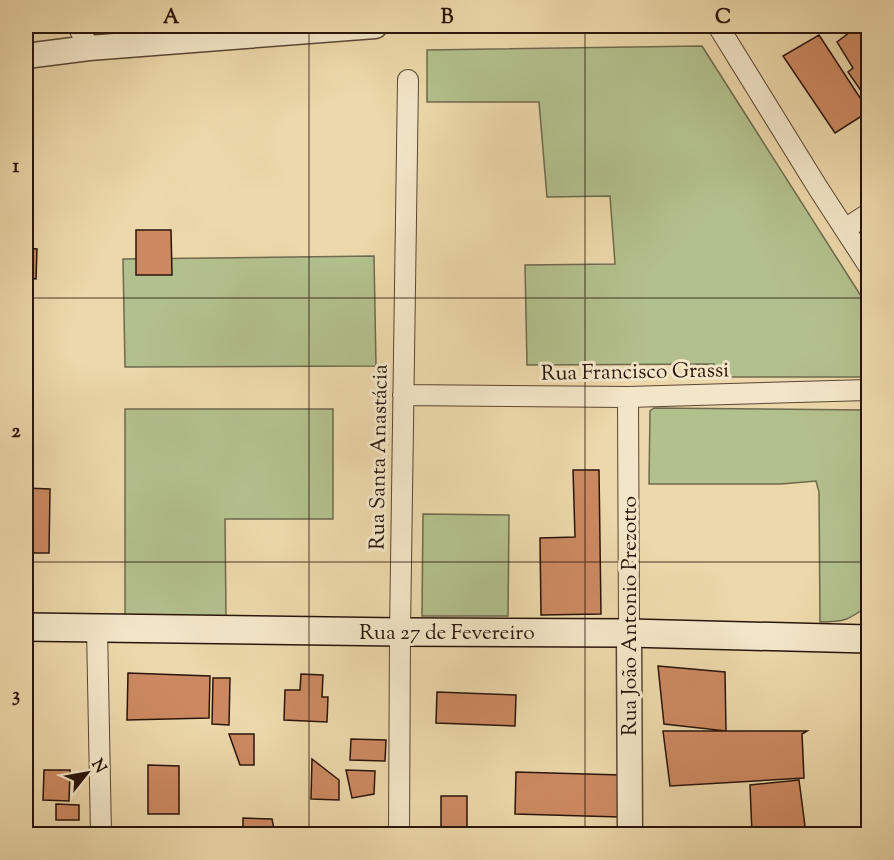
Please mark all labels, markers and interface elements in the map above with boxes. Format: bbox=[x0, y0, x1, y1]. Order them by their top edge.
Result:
text: A bbox=[163, 4, 180, 33]
text: B bbox=[441, 4, 454, 33]
text: C bbox=[715, 4, 731, 33]
text: 1 bbox=[13, 153, 20, 182]
street label: Rua Francisco Grassi bbox=[541, 356, 729, 390]
street label: Rua Santa Anastácia bbox=[363, 364, 397, 550]
text: 2 bbox=[11, 418, 21, 447]
street label: Rua João Antonio Prezotto bbox=[616, 496, 646, 736]
street label: Rua 27 de Fevereiro bbox=[359, 619, 535, 649]
text: 3 bbox=[12, 682, 20, 711]
north arrow bbox=[57, 743, 117, 803]
text: N bbox=[85, 755, 111, 778]

